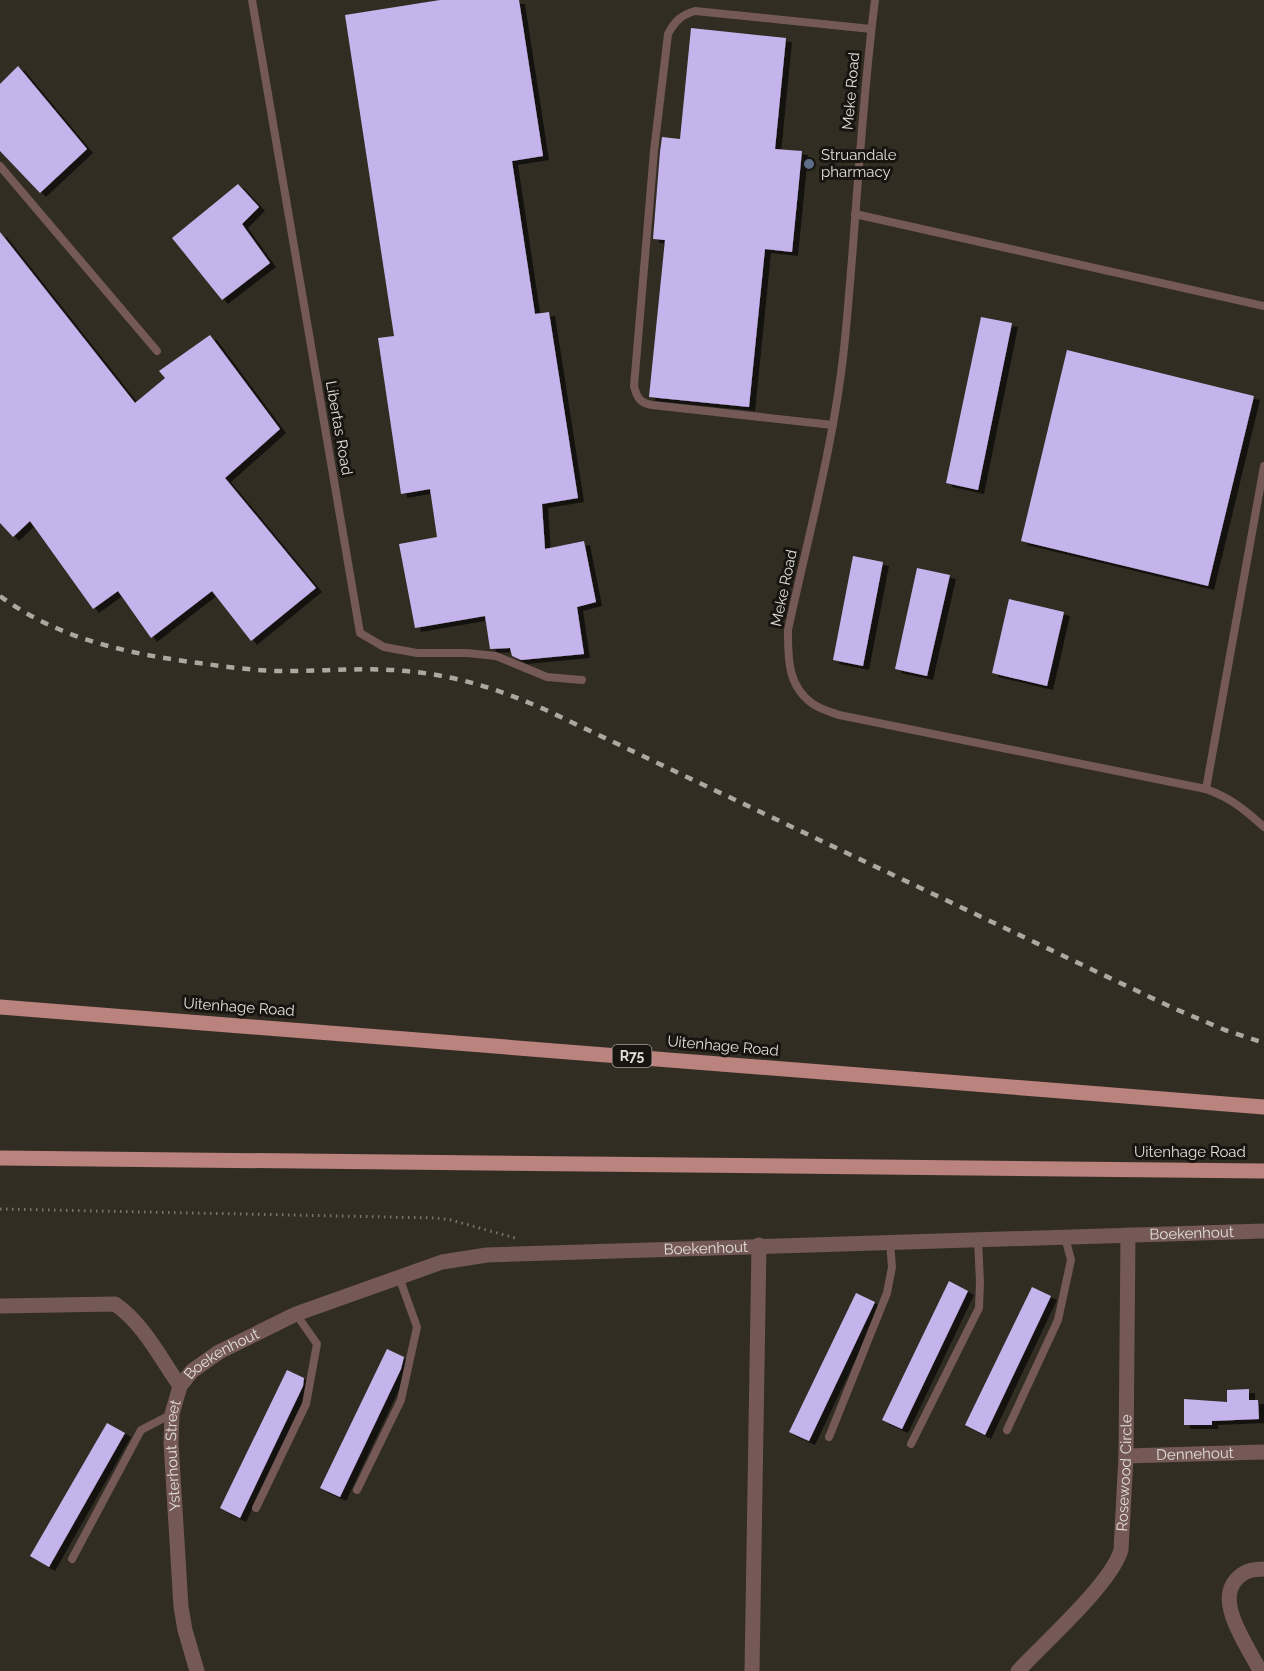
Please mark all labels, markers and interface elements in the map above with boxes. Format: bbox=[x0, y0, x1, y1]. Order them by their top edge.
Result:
street label: Meke Road bbox=[839, 51, 863, 131]
place label: Struandale pharmacy bbox=[821, 146, 897, 181]
marker: Struandale pharmacy bbox=[802, 157, 816, 171]
street label: Libertas Road bbox=[322, 379, 356, 477]
street label: Meke Road bbox=[767, 548, 801, 628]
street label: Uitenhage Road bbox=[183, 994, 295, 1020]
street label: Uitenhage Road bbox=[667, 1032, 779, 1060]
road number: R75 bbox=[612, 1045, 652, 1067]
street label: Uitenhage Road bbox=[1134, 1143, 1246, 1161]
street label: Boekenhout bbox=[1149, 1223, 1234, 1244]
street label: Boekenhout bbox=[663, 1238, 748, 1259]
street label: Boekenhout bbox=[180, 1325, 262, 1383]
street label: Ysterhout Street bbox=[162, 1398, 185, 1512]
street label: Rosewood Circle bbox=[1113, 1414, 1135, 1532]
street label: Dennehout bbox=[1156, 1444, 1234, 1464]

